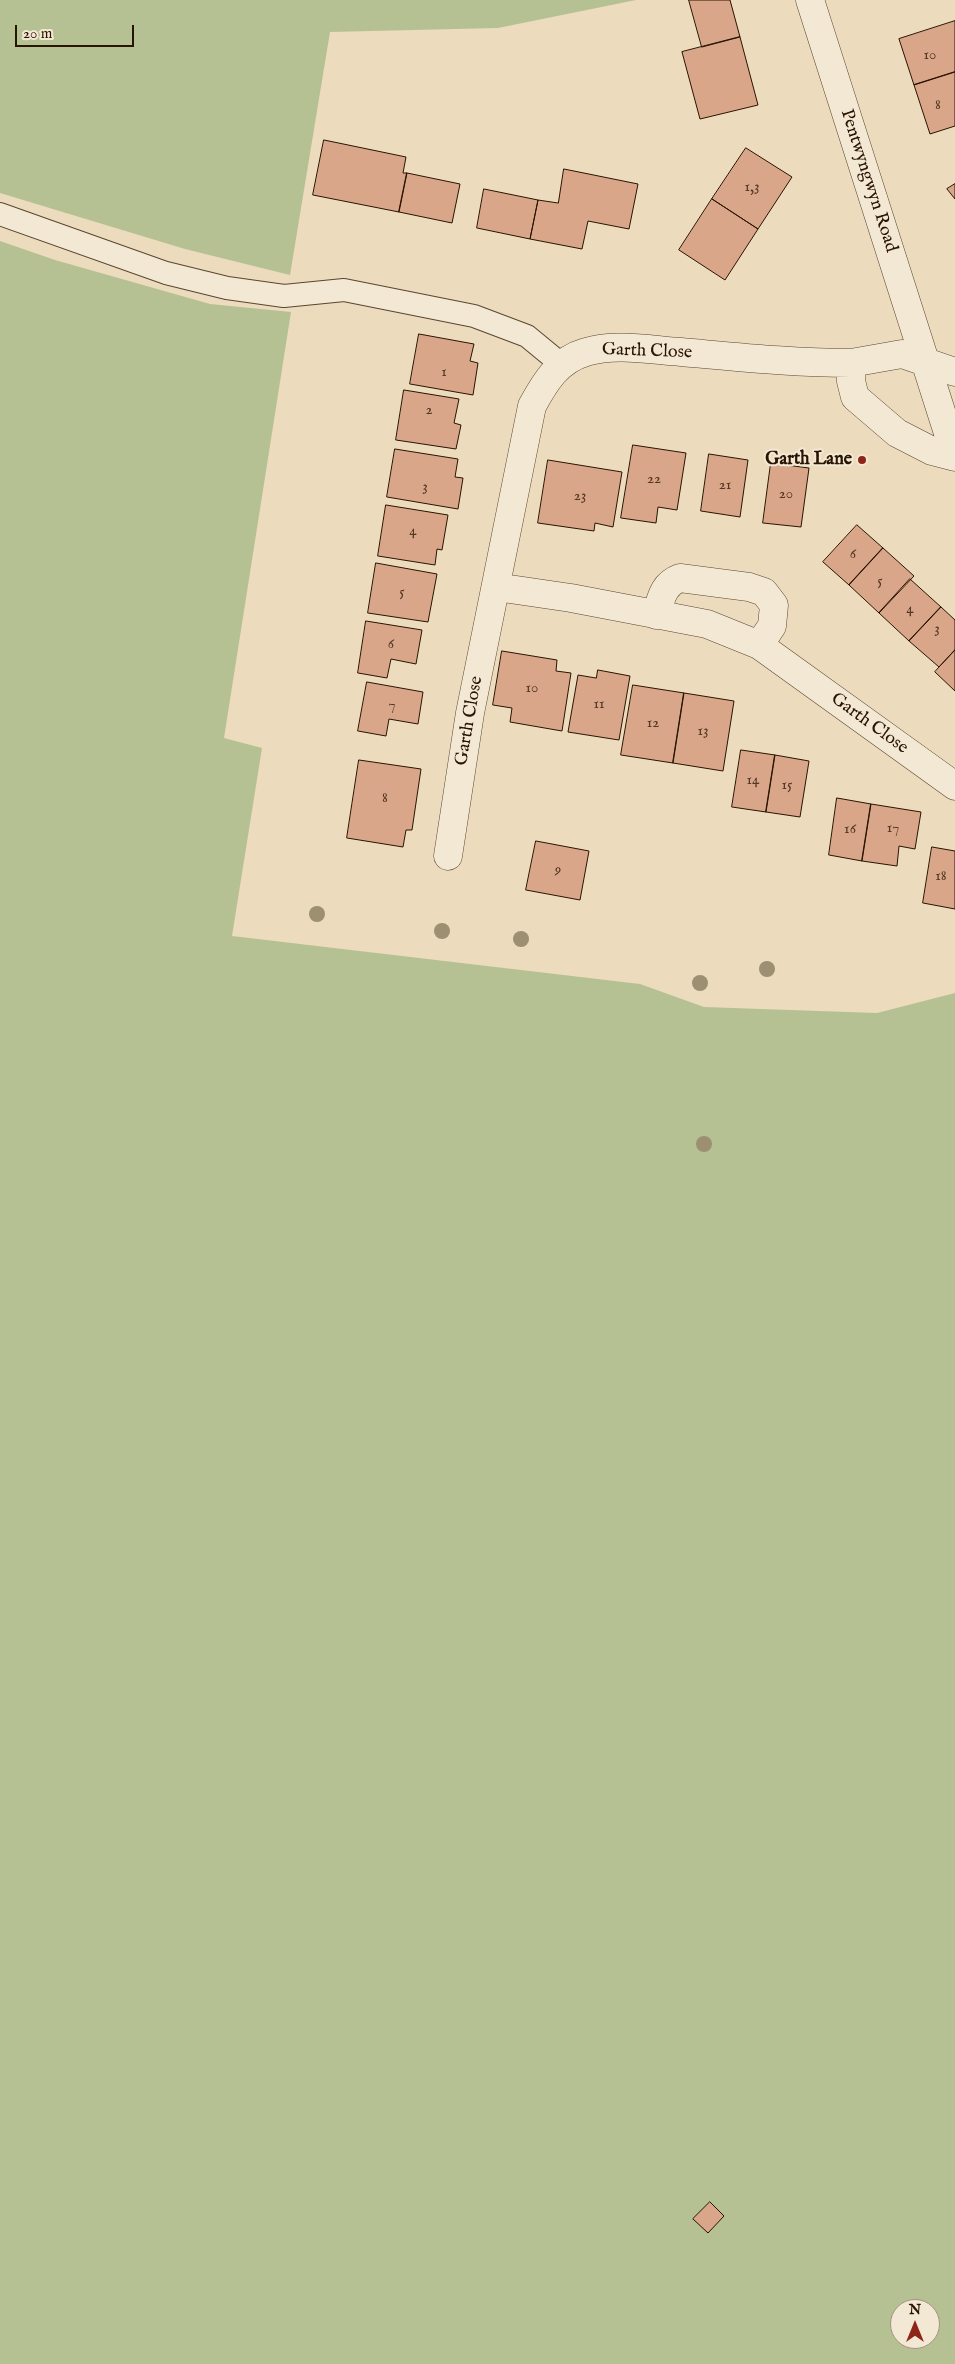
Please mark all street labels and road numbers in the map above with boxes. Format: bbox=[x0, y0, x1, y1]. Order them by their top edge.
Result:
street label: Pentwyngwyn Road bbox=[835, 107, 901, 255]
street label: Garth Close bbox=[601, 340, 693, 364]
street label: Garth Close bbox=[452, 675, 488, 767]
street label: Garth Close bbox=[826, 689, 912, 759]

